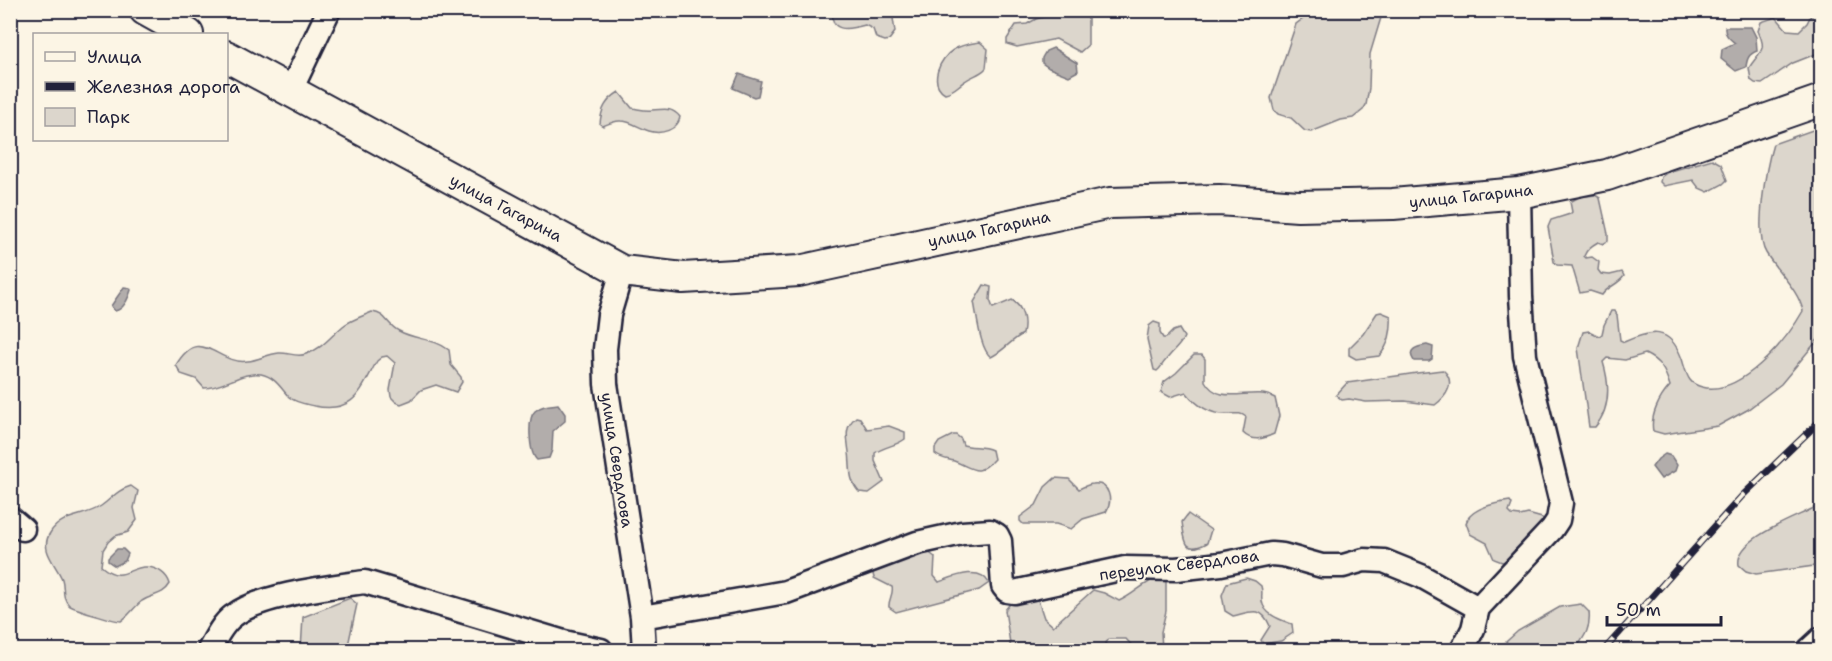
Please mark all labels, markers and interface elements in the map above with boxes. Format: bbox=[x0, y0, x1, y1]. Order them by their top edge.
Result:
legend bbox=[33, 33, 228, 141]
text: Улица bbox=[87, 45, 141, 69]
text: Железная дорога bbox=[87, 75, 240, 99]
text: Парк bbox=[87, 105, 130, 129]
street label: улица Гагарина bbox=[446, 169, 566, 247]
street label: улица Гагарина bbox=[1408, 179, 1534, 213]
street label: улица Гагарина bbox=[926, 206, 1052, 252]
street label: улица Свердлова bbox=[596, 391, 638, 529]
street label: переулок Свердлова bbox=[1098, 545, 1260, 585]
scale bar bbox=[1607, 589, 1721, 627]
text: 50 m bbox=[1616, 598, 1661, 622]

